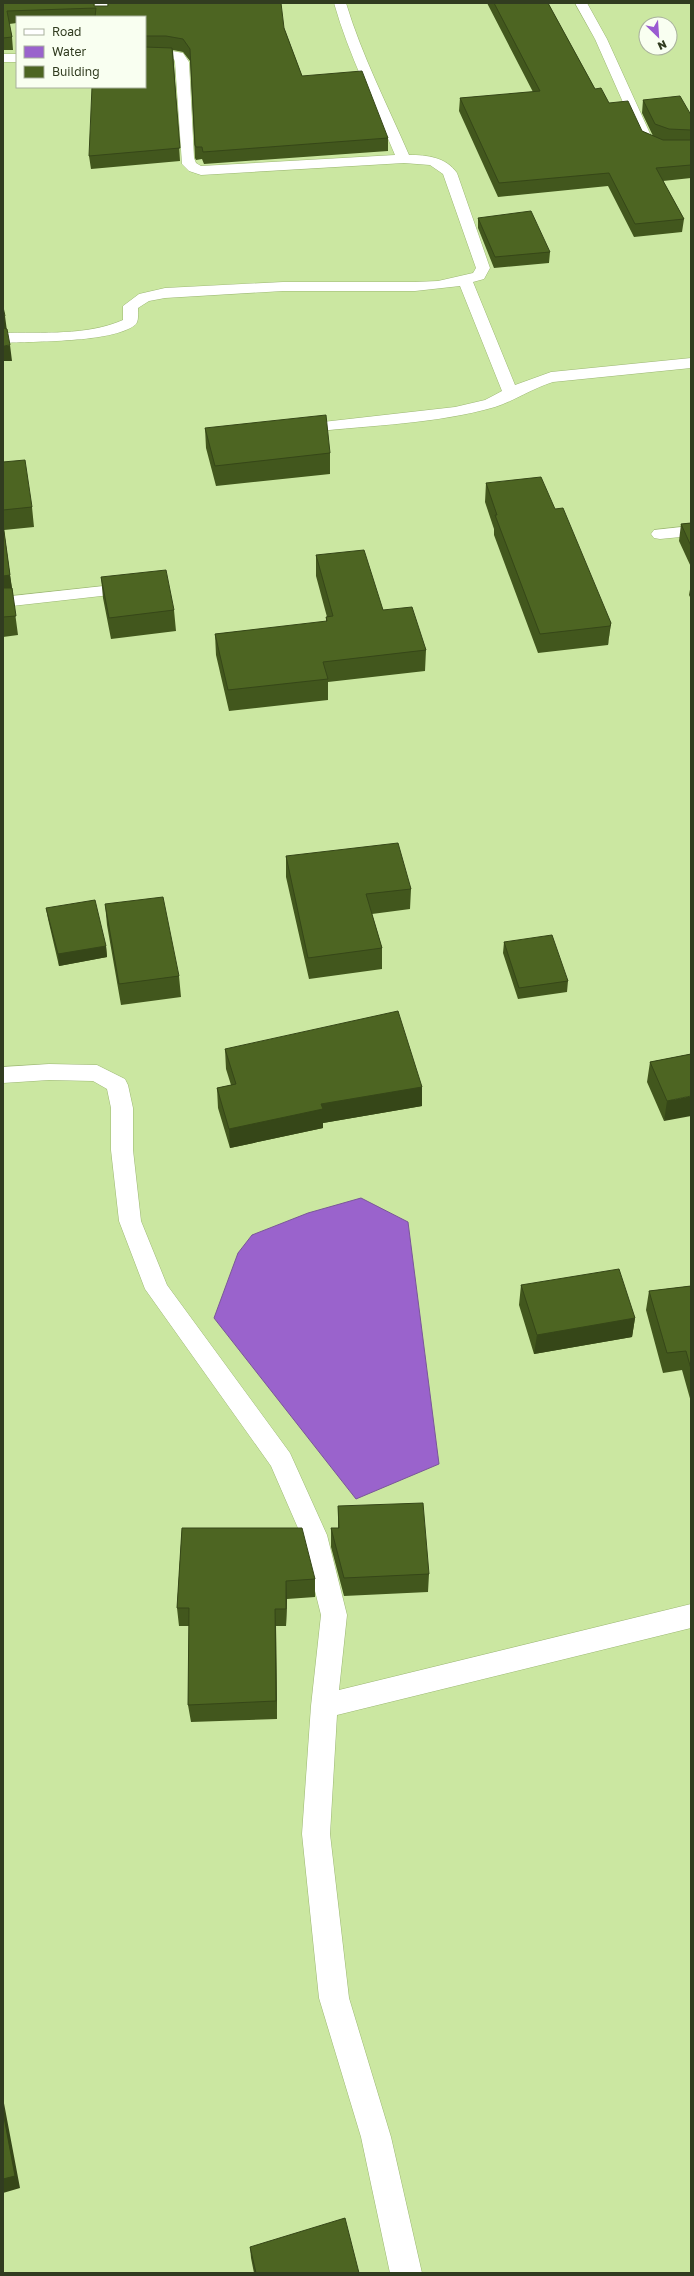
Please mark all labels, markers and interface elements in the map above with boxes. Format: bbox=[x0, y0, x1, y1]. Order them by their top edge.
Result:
legend bbox=[16, 16, 146, 88]
north arrow bbox=[638, 16, 678, 56]
text: Road bbox=[52, 24, 81, 39]
text: N bbox=[656, 38, 669, 53]
text: Water bbox=[52, 44, 86, 59]
text: Building bbox=[52, 64, 100, 79]

